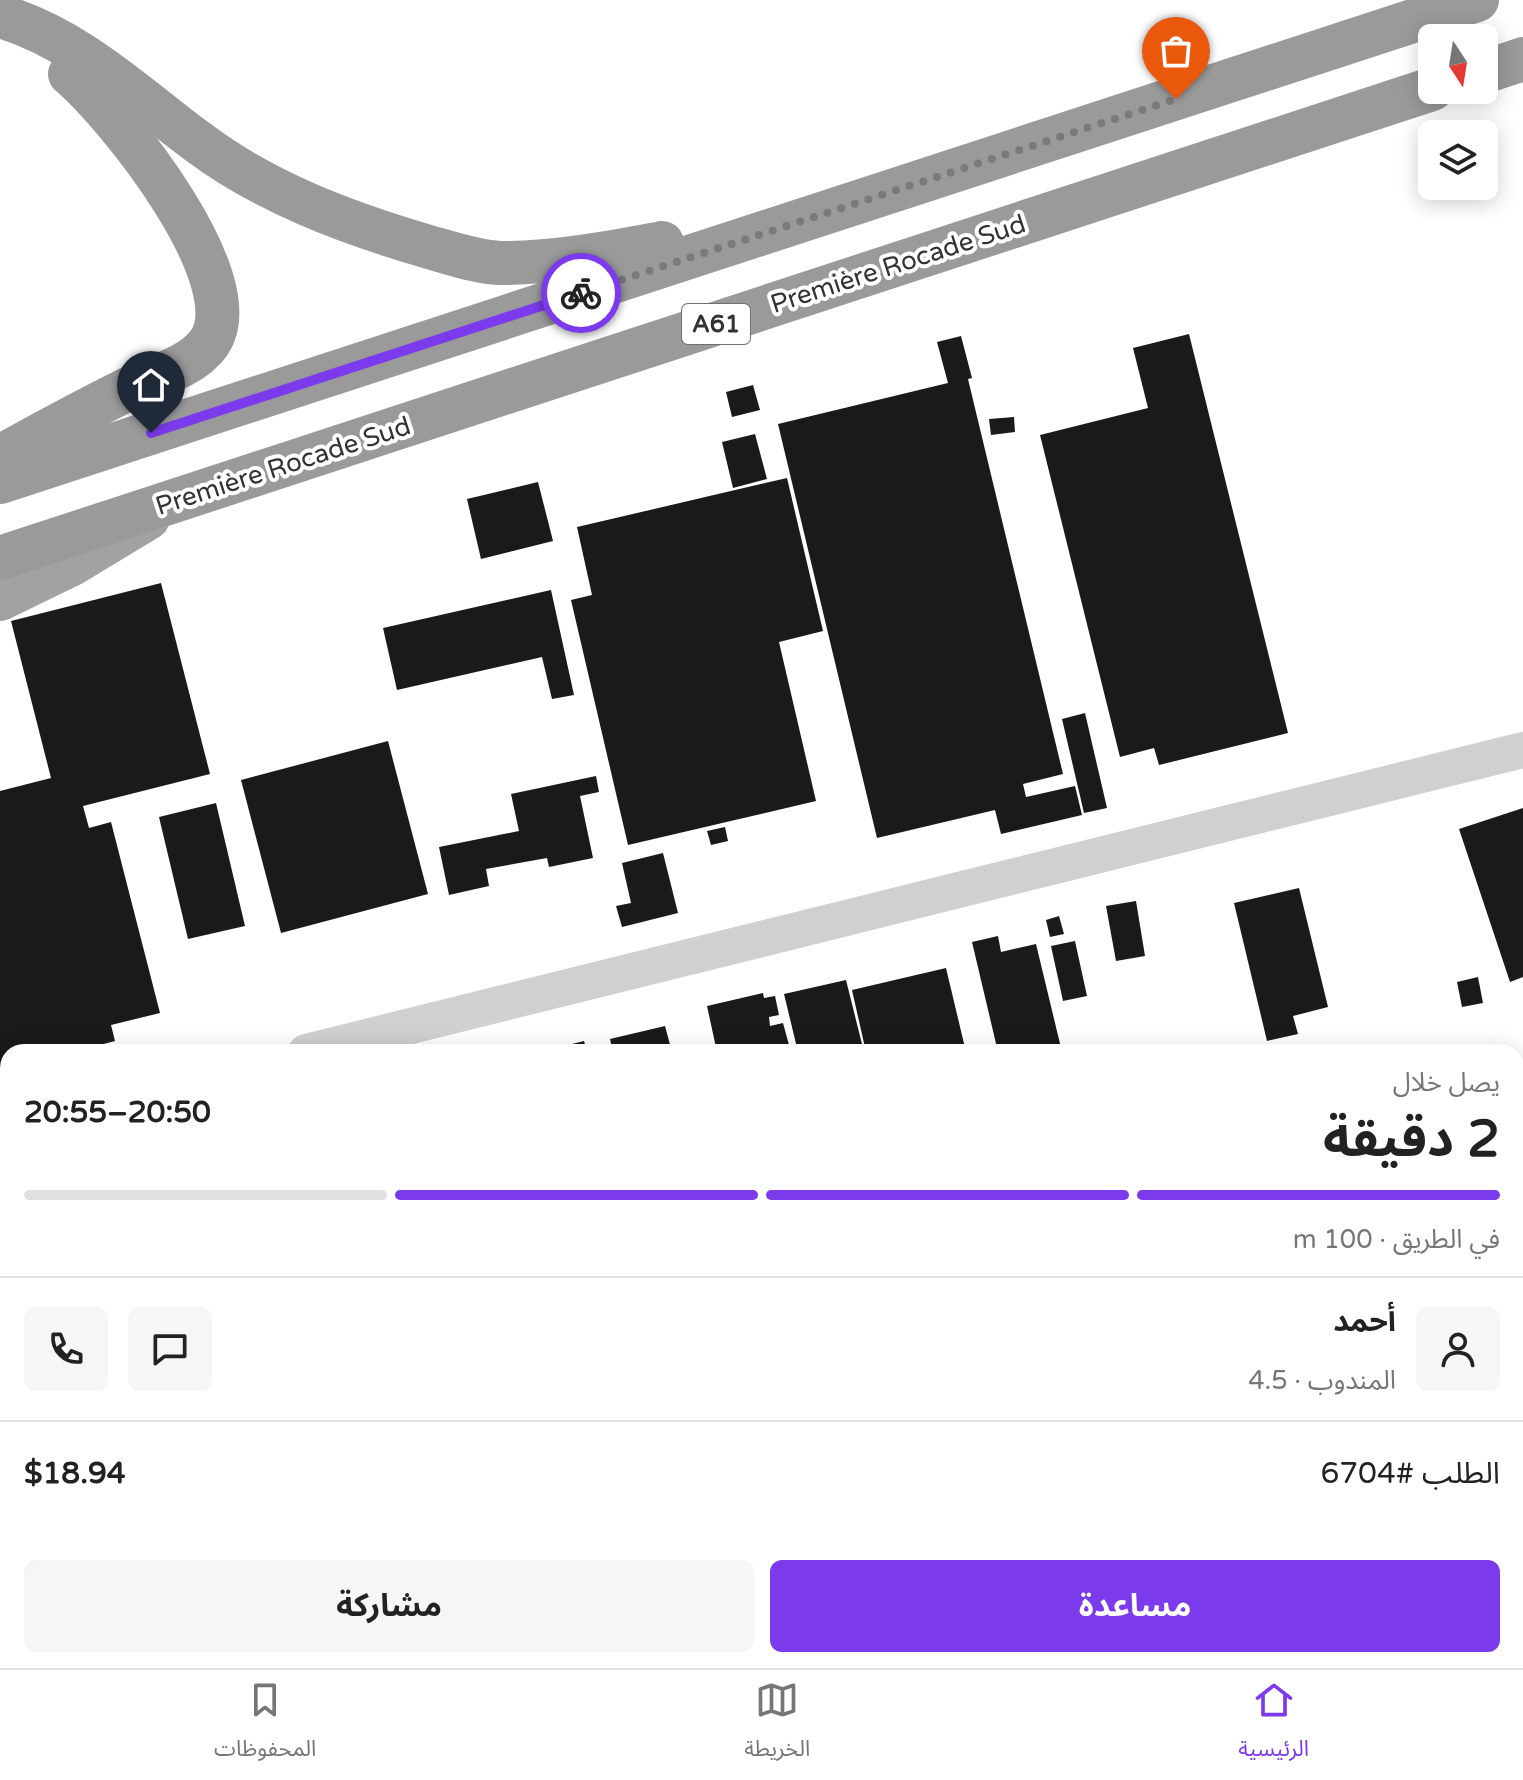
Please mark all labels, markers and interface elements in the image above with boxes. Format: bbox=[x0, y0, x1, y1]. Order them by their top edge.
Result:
pin bbox=[1142, 17, 1210, 99]
north arrow bbox=[1418, 24, 1498, 104]
map controls bbox=[1418, 24, 1498, 200]
icon: bag bbox=[1154, 29, 1198, 73]
button: layers bbox=[1418, 120, 1498, 200]
street label: Première Rocade Sud bbox=[767, 208, 1029, 320]
courier bbox=[541, 253, 621, 333]
icon: bike bbox=[559, 271, 603, 315]
road number: A61 bbox=[682, 304, 750, 344]
pin bbox=[117, 351, 185, 433]
icon: home bbox=[129, 363, 173, 407]
street label: Première Rocade Sud bbox=[152, 410, 414, 522]
text: يصل خلال bbox=[1393, 1067, 1500, 1098]
text: 20:50–20:55 bbox=[24, 1094, 211, 1131]
text: 2 دقيقة bbox=[1323, 1108, 1500, 1171]
text: في الطريق · 100 m bbox=[1293, 1224, 1500, 1255]
text: أحمد bbox=[1333, 1303, 1396, 1340]
button: phone bbox=[24, 1307, 108, 1391]
button: chat bbox=[128, 1307, 212, 1391]
button: person bbox=[1416, 1307, 1500, 1391]
text: المندوب · 4.5 bbox=[1248, 1365, 1396, 1396]
text: $18.94 bbox=[24, 1455, 126, 1492]
text: الطلب #6704 bbox=[1320, 1455, 1500, 1492]
button: مشاركة bbox=[24, 1560, 754, 1652]
button: مساعدة bbox=[770, 1560, 1500, 1652]
tab: المحفوظات bbox=[214, 1678, 316, 1772]
tab: الخريطة bbox=[744, 1678, 810, 1772]
tab: الرئيسية bbox=[1238, 1678, 1309, 1772]

